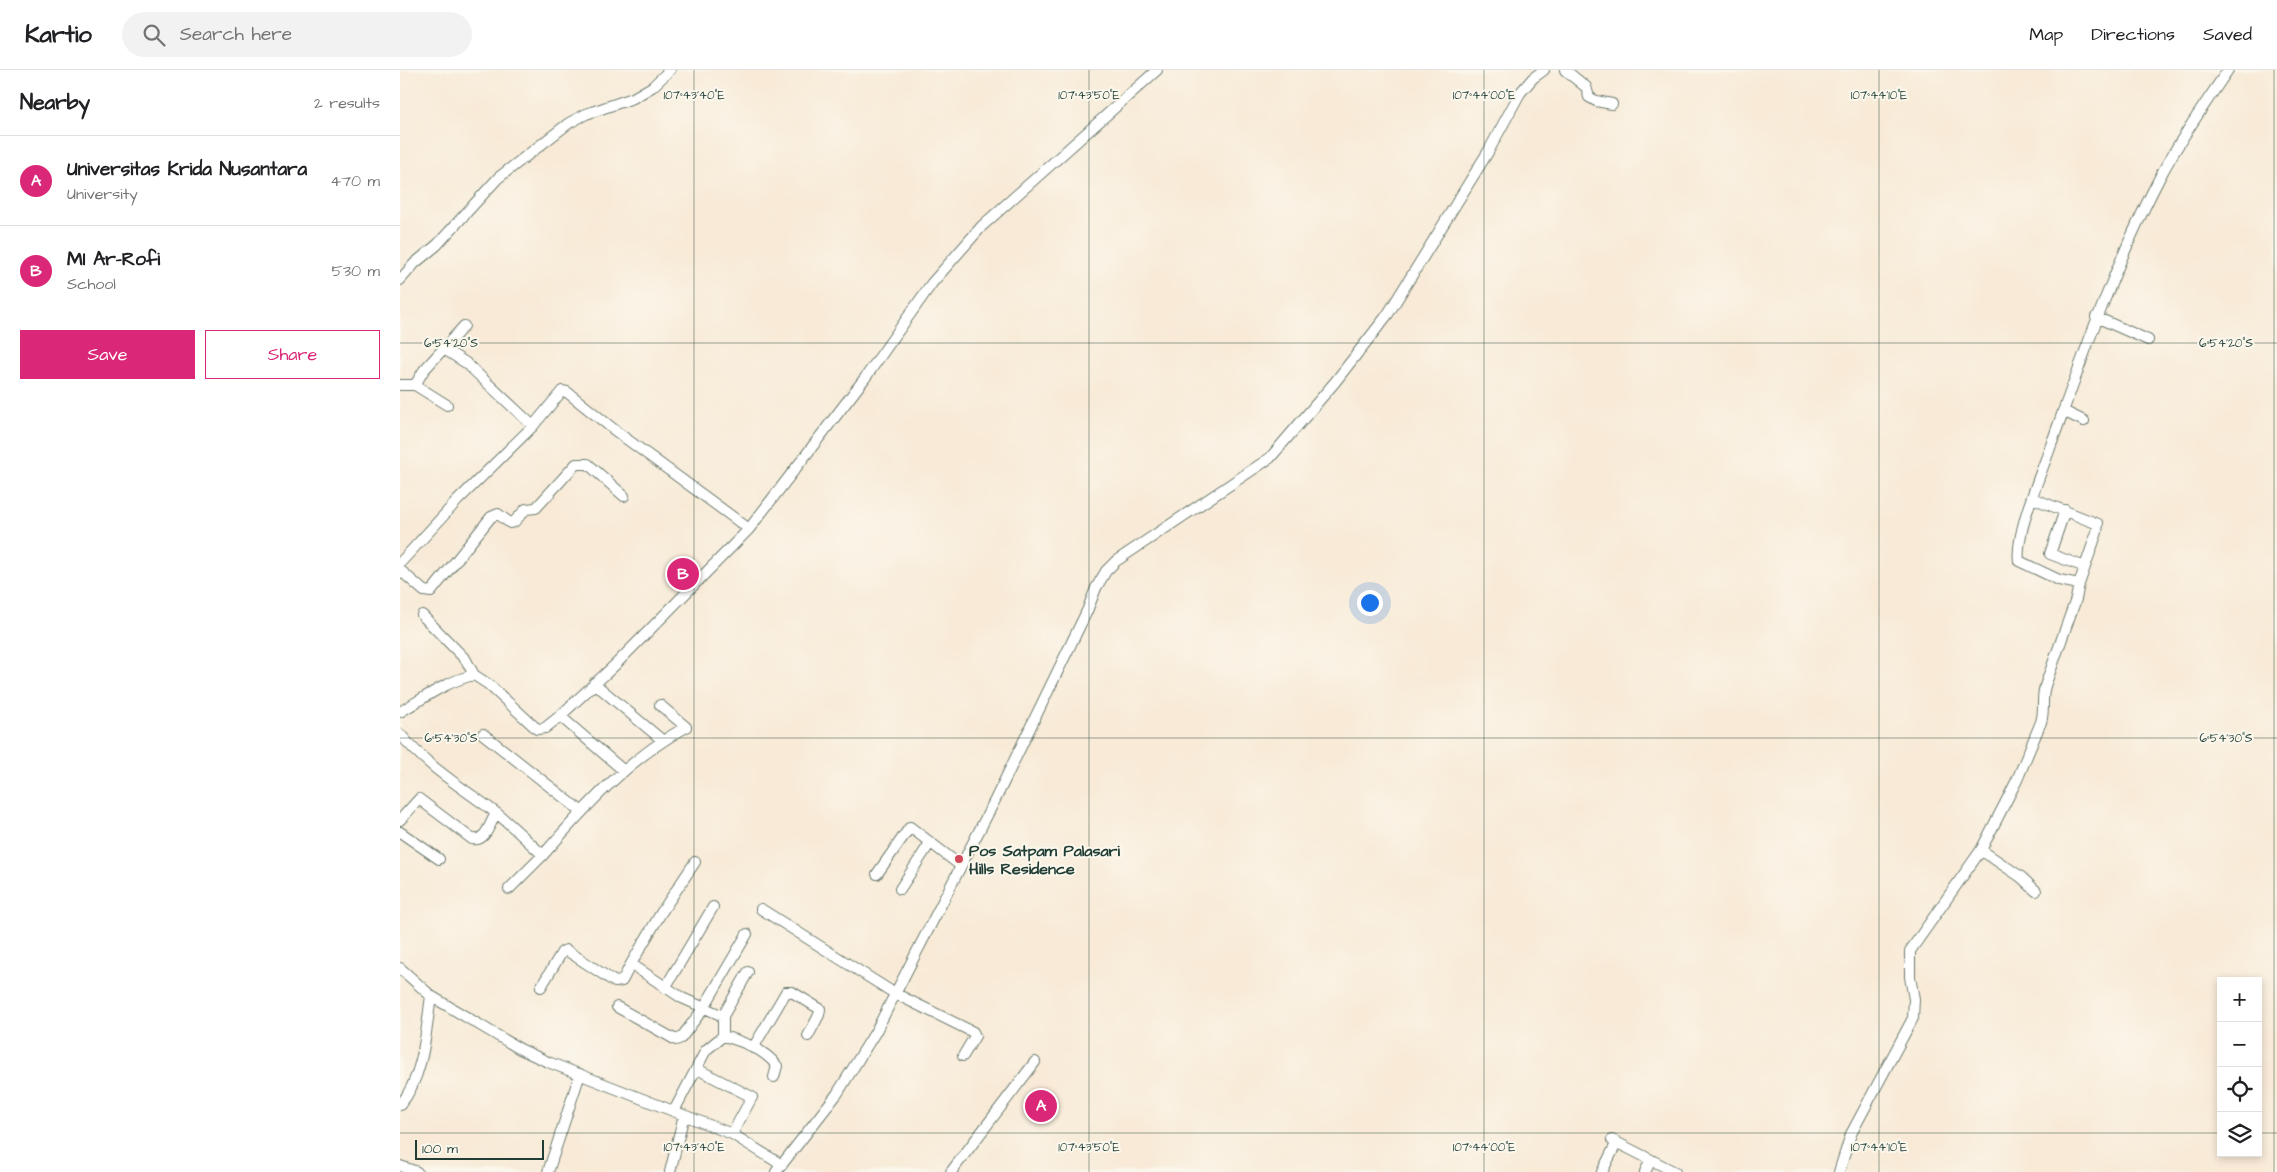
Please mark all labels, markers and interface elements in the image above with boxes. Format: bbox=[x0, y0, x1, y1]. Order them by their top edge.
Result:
search box bbox=[122, 12, 472, 57]
text: Kartio bbox=[25, 18, 92, 52]
icon: search bbox=[140, 21, 168, 49]
text: Search here bbox=[180, 21, 292, 48]
text: Map bbox=[2029, 22, 2063, 47]
text: Directions bbox=[2091, 22, 2175, 47]
text: Saved bbox=[2203, 22, 2252, 47]
text: 107°43'40"E bbox=[663, 87, 725, 104]
text: 107°43'50"E bbox=[1058, 87, 1120, 104]
text: 107°44'00"E bbox=[1453, 87, 1515, 104]
text: 107°44'10"E bbox=[1851, 87, 1907, 104]
text: Nearby bbox=[20, 88, 90, 117]
text: 2 results bbox=[314, 92, 380, 114]
text: Universitas Krida Nusantara bbox=[67, 156, 307, 183]
text: A bbox=[31, 170, 41, 192]
text: 470 m bbox=[330, 170, 380, 192]
text: University bbox=[67, 183, 138, 205]
text: MI Ar-Rofi bbox=[67, 246, 160, 273]
text: B bbox=[30, 260, 42, 282]
text: 530 m bbox=[332, 260, 380, 282]
text: School bbox=[67, 273, 116, 295]
button: Save bbox=[20, 330, 195, 379]
button: Share bbox=[205, 330, 380, 379]
text: 6°54'20"S bbox=[424, 335, 478, 352]
text: 6°54'20"S bbox=[2199, 335, 2253, 352]
pin: B bbox=[667, 555, 699, 593]
your location bbox=[1357, 590, 1383, 616]
text: 6°54'30"S bbox=[425, 730, 478, 747]
text: 6°54'30"S bbox=[2200, 730, 2253, 747]
place label: Pos Satpam Palasari Hills Residence bbox=[969, 840, 1120, 880]
marker: Pos Satpam Palasari Hills Residence bbox=[953, 853, 965, 865]
map controls bbox=[2217, 977, 2262, 1157]
button: + bbox=[2217, 977, 2262, 1022]
button: − bbox=[2217, 1022, 2262, 1067]
button: locate bbox=[2217, 1067, 2262, 1112]
pin: A bbox=[1025, 1087, 1057, 1125]
button: layers bbox=[2217, 1112, 2262, 1157]
scale bar bbox=[415, 1137, 544, 1160]
text: 100 m bbox=[422, 1139, 458, 1159]
text: 107°43'40"E bbox=[663, 1139, 725, 1156]
text: 107°43'50"E bbox=[1058, 1139, 1120, 1156]
text: 107°44'00"E bbox=[1453, 1139, 1515, 1156]
text: 107°44'10"E bbox=[1851, 1139, 1907, 1156]

